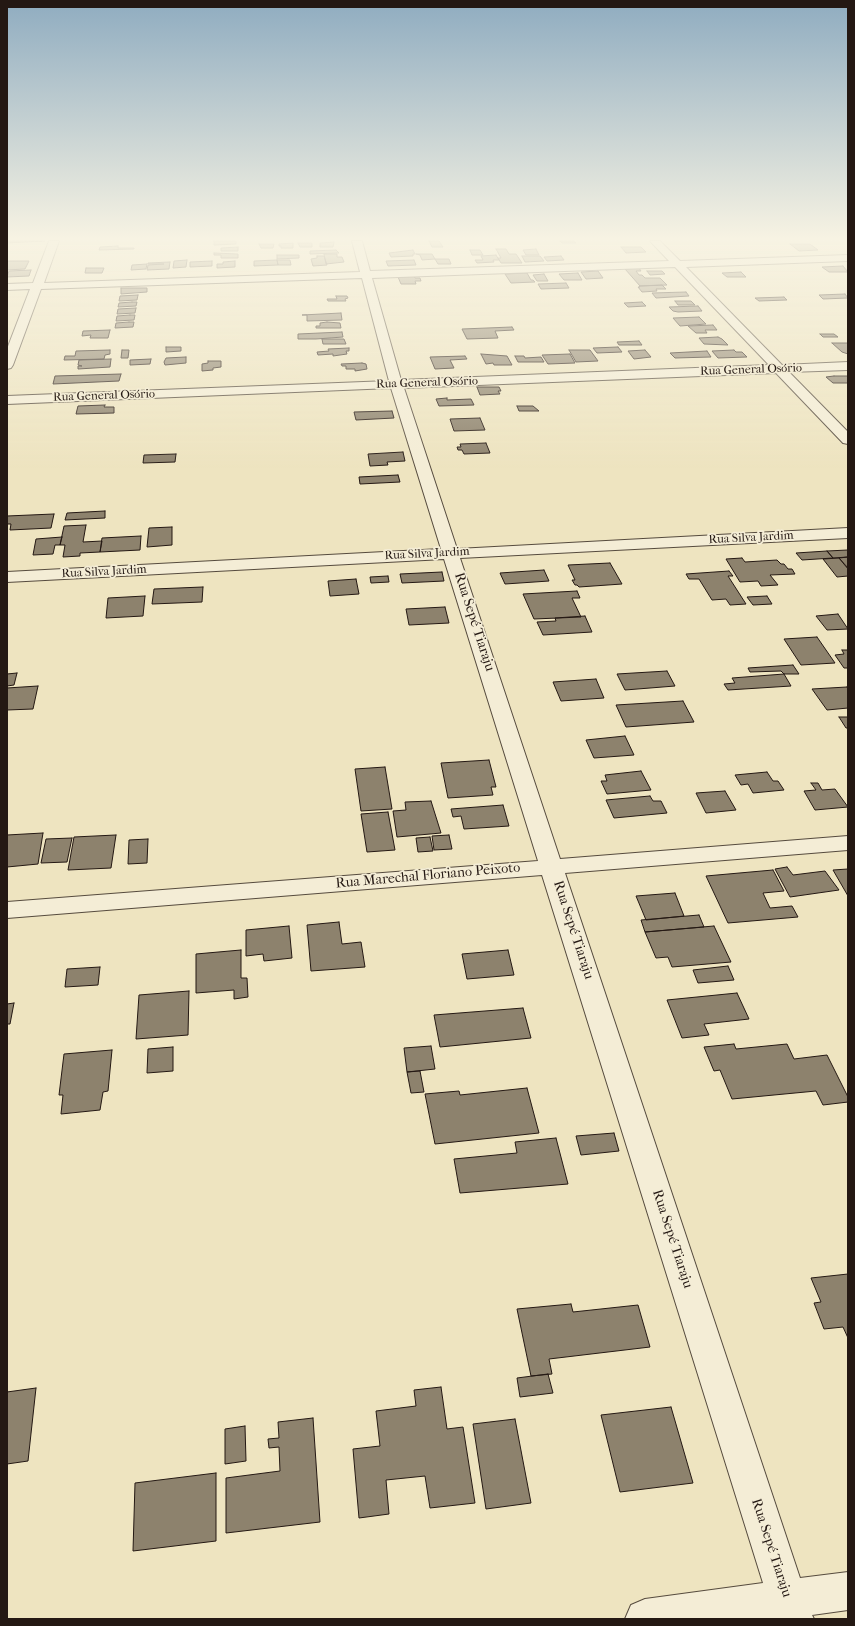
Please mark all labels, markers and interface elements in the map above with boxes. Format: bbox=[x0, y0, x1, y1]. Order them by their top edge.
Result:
street label: Rua General Osório bbox=[700, 361, 802, 379]
street label: Rua General Osório bbox=[376, 374, 478, 392]
street label: Rua General Osório bbox=[53, 387, 155, 405]
street label: Rua Silva Jardim bbox=[708, 529, 794, 547]
street label: Rua Silva Jardim bbox=[384, 545, 470, 563]
street label: Rua Silva Jardim bbox=[61, 563, 147, 581]
street label: Rua Sepé Tiaraju bbox=[450, 571, 498, 673]
street label: Rua Marechal Floriano Peixoto bbox=[335, 860, 521, 892]
street label: Rua Sepé Tiaraju bbox=[549, 879, 597, 981]
street label: Rua Sepé Tiaraju bbox=[648, 1188, 696, 1290]
street label: Rua Sepé Tiaraju bbox=[747, 1497, 795, 1599]

